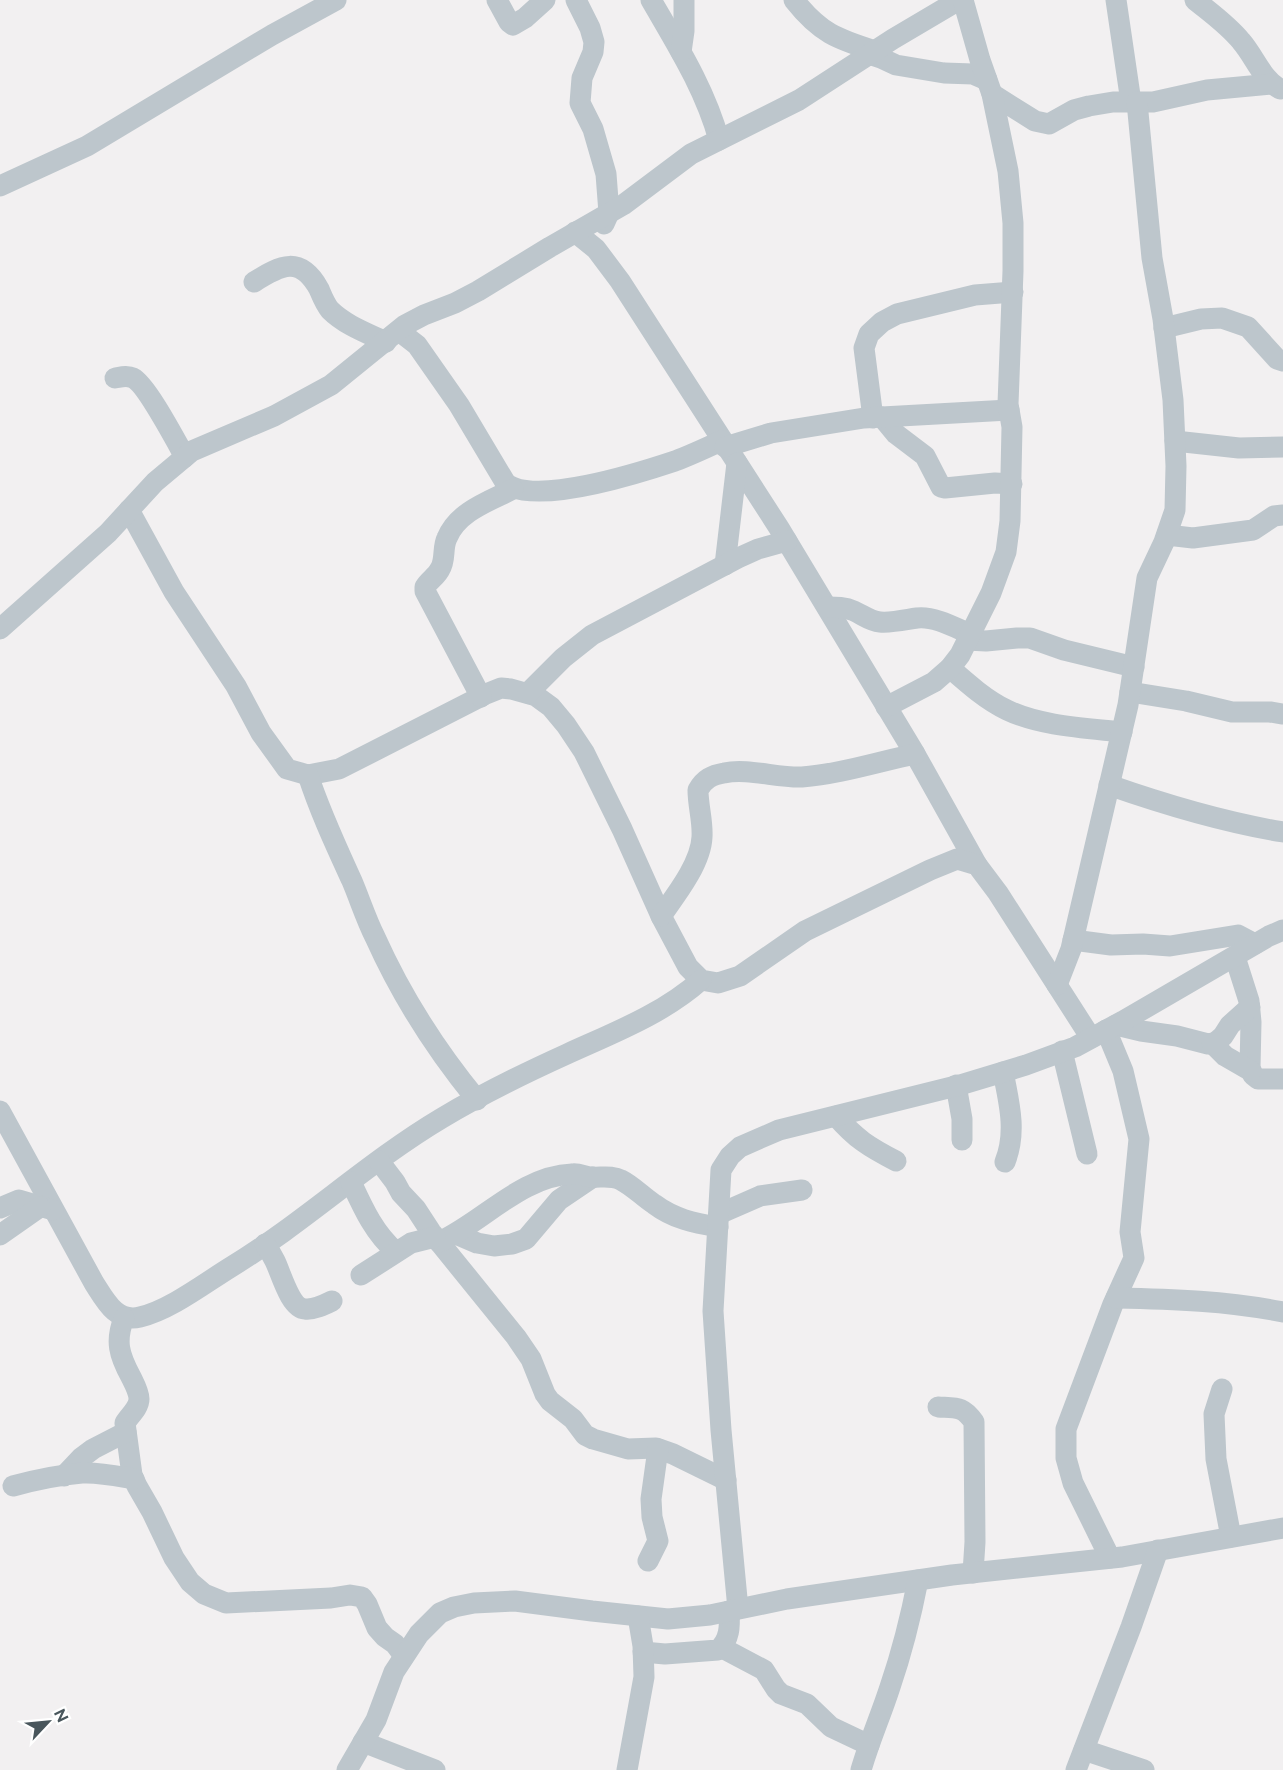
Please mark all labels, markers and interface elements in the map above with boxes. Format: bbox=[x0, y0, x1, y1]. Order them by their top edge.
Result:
north arrow bbox=[18, 1692, 78, 1752]
text: N bbox=[50, 1706, 72, 1725]

